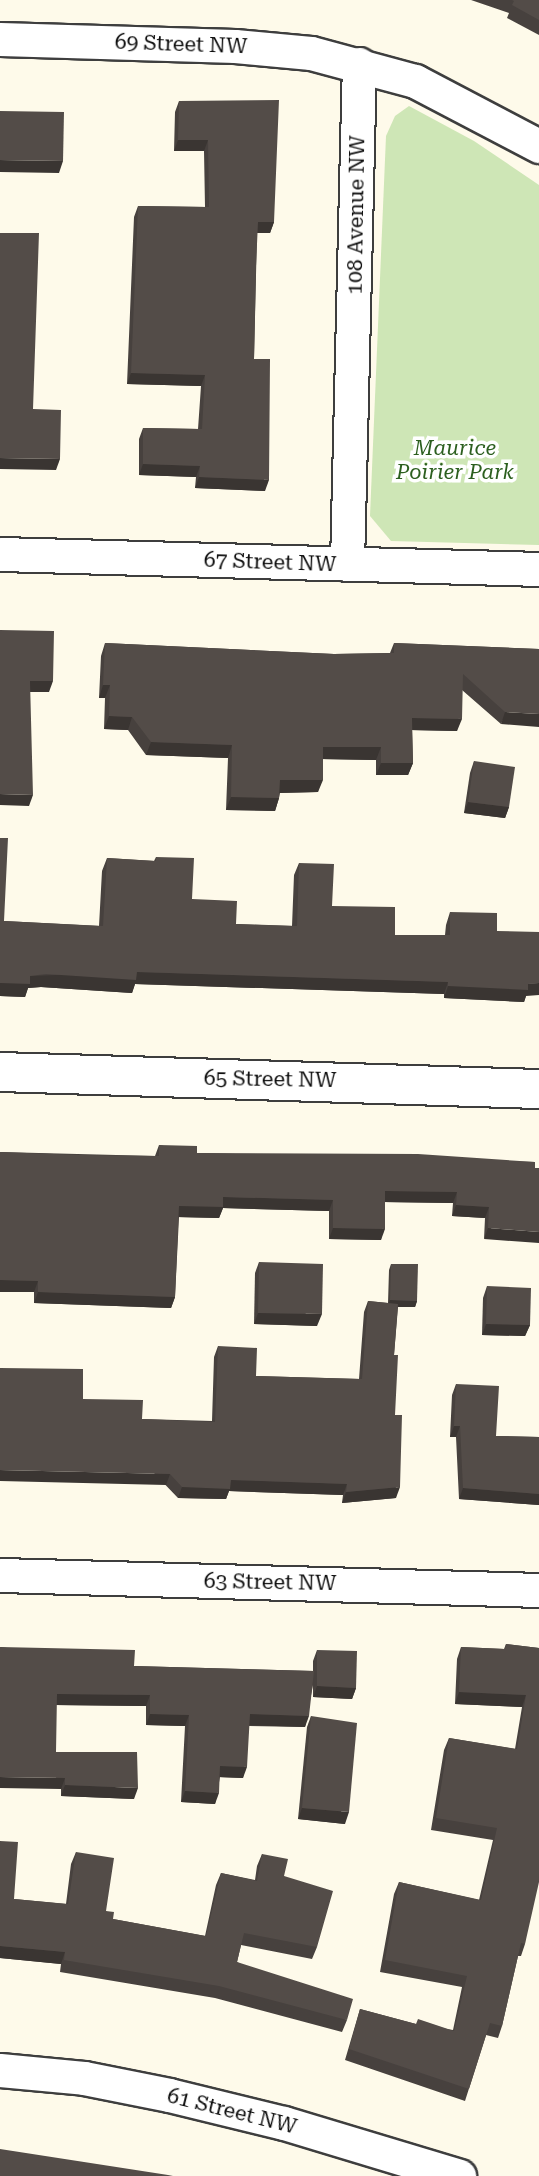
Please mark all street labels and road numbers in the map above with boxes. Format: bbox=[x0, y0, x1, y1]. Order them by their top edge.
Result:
street label: 69 Street NW bbox=[114, 29, 248, 59]
street label: 108 Avenue NW bbox=[342, 135, 370, 295]
street label: 67 Street NW bbox=[203, 547, 337, 577]
street label: 65 Street NW bbox=[204, 1065, 336, 1093]
street label: 63 Street NW bbox=[204, 1568, 336, 1596]
street label: 61 Street NW bbox=[165, 2083, 299, 2139]

